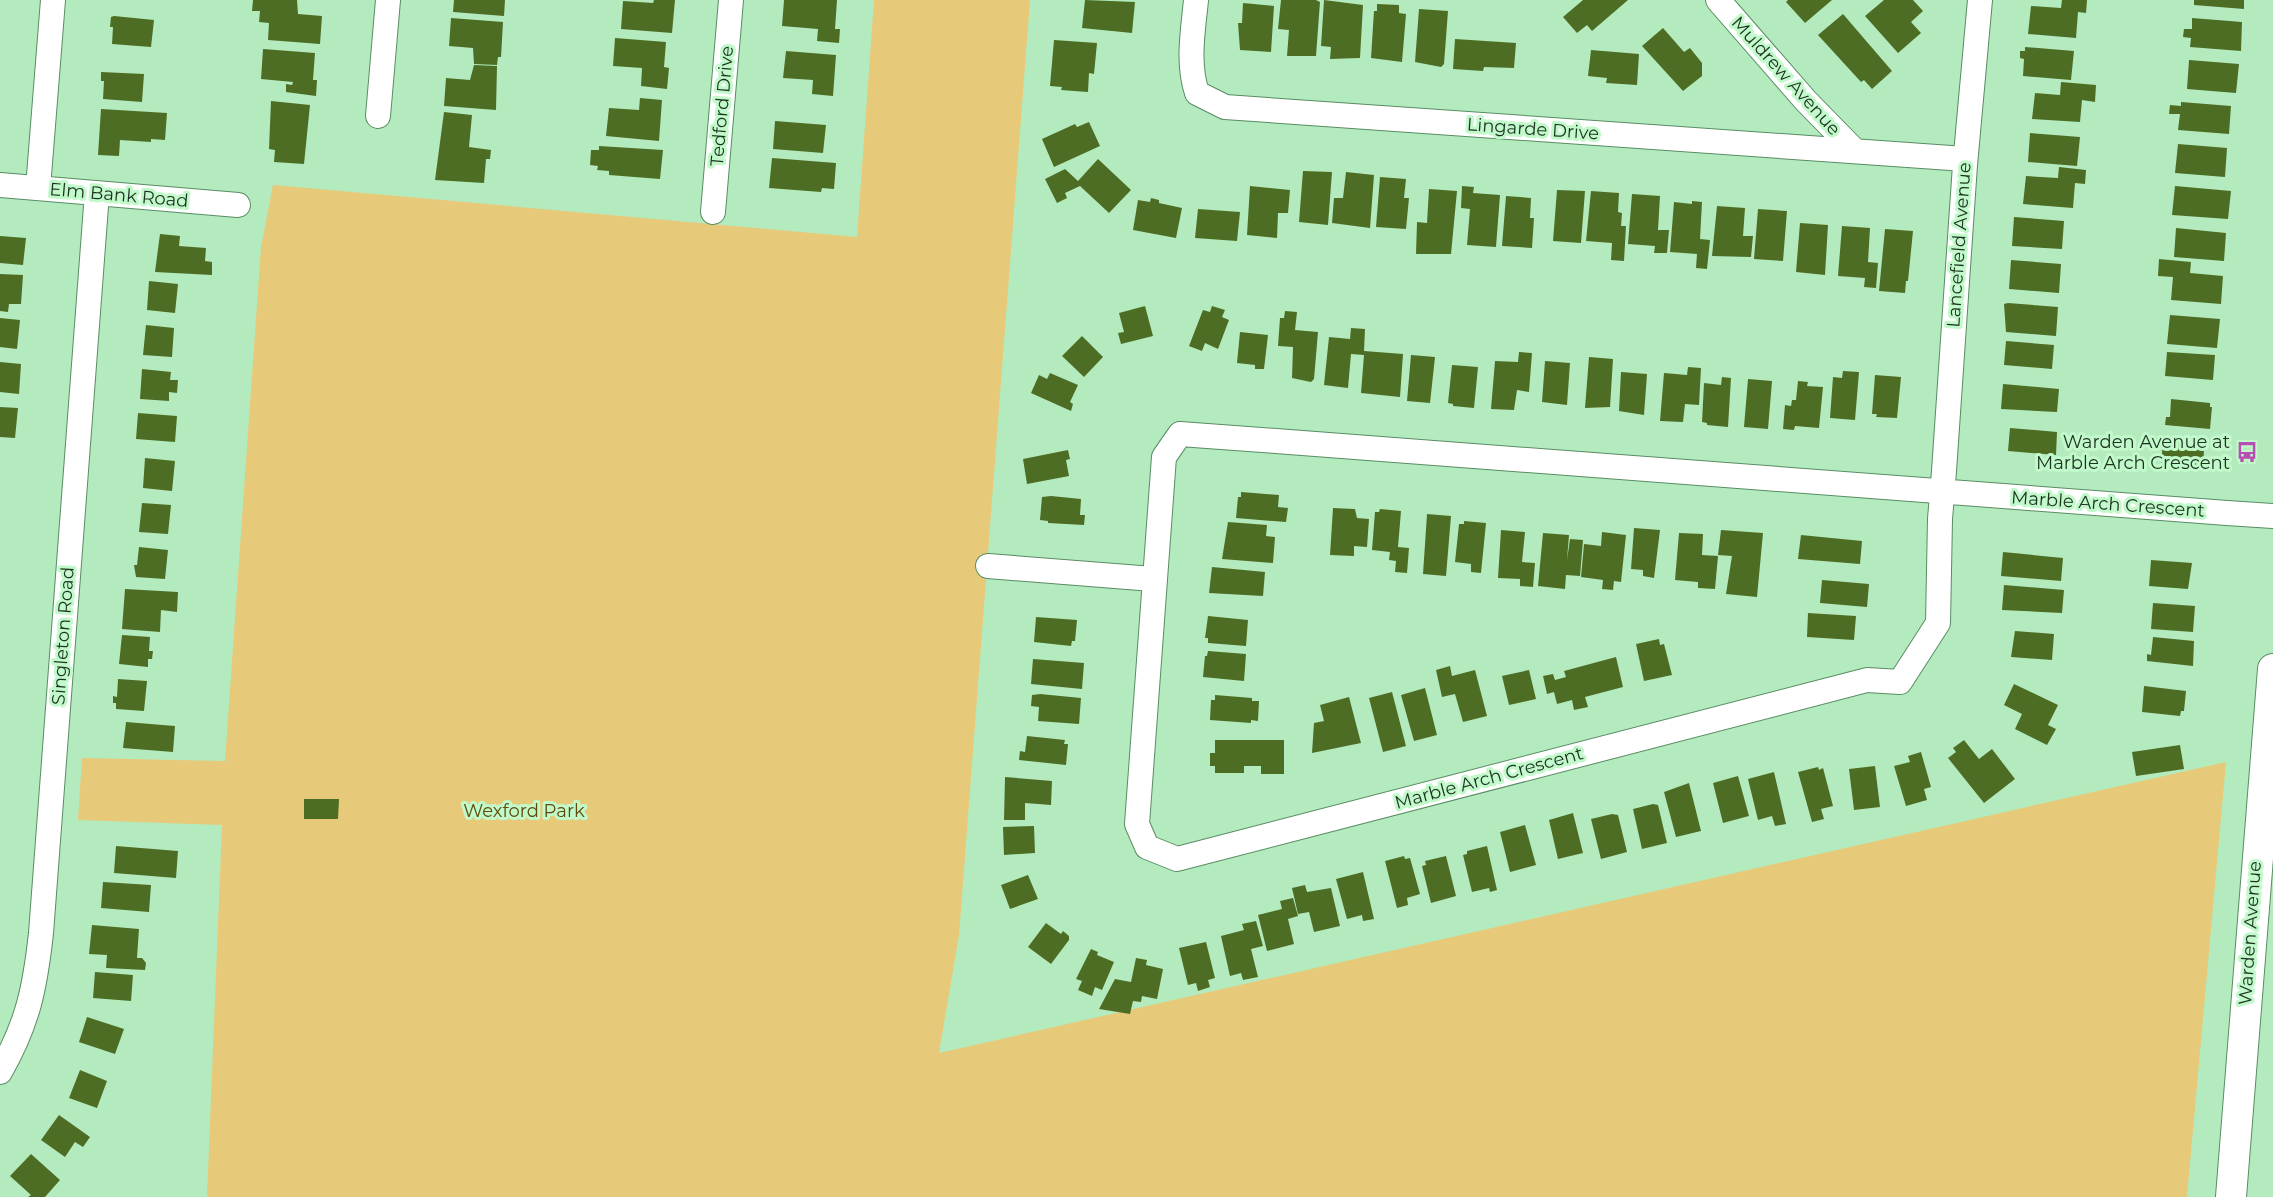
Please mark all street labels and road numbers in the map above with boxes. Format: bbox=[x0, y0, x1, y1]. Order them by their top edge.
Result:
street label: Muldrew Avenue bbox=[1727, 12, 1845, 140]
street label: Tedford Drive bbox=[706, 45, 738, 167]
street label: Lingarde Drive bbox=[1466, 113, 1600, 145]
street label: Lancefield Avenue bbox=[1942, 161, 1976, 328]
street label: Elm Bank Road bbox=[49, 178, 189, 212]
street label: Marble Arch Crescent bbox=[2010, 486, 2206, 522]
street label: Singleton Road bbox=[47, 566, 79, 706]
street label: Marble Arch Crescent bbox=[1392, 742, 1586, 814]
street label: Warden Avenue bbox=[2234, 860, 2266, 1006]

